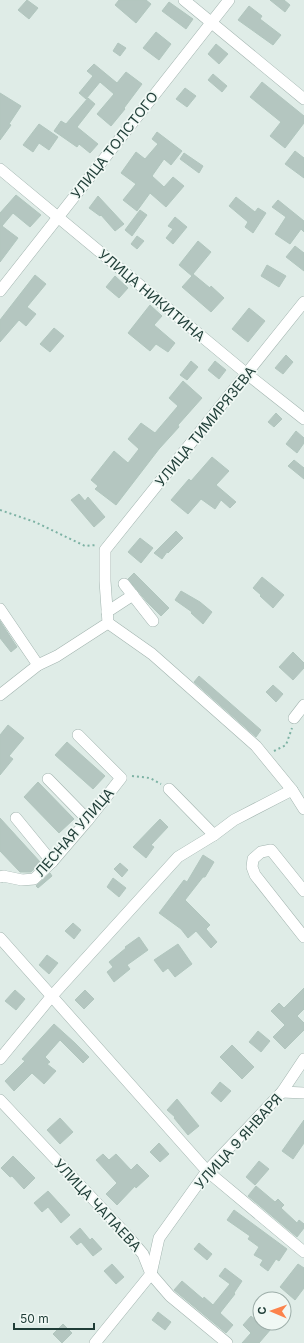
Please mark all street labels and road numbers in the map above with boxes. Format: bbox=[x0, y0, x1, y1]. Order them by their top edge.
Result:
street label: УЛИЦА ТОЛСТОГО bbox=[67, 88, 161, 202]
street label: УЛИЦА НИКИТИНА bbox=[95, 245, 209, 345]
street label: УЛИЦА ТИМИРЯЗЕВА bbox=[151, 362, 259, 490]
street label: ЛЕСНАЯ УЛИЦА bbox=[31, 784, 117, 880]
street label: УЛИЦА 9 ЯНВАРЯ bbox=[191, 1090, 285, 1192]
street label: УЛИЦА ЧАПАЕВА bbox=[51, 1155, 145, 1255]

